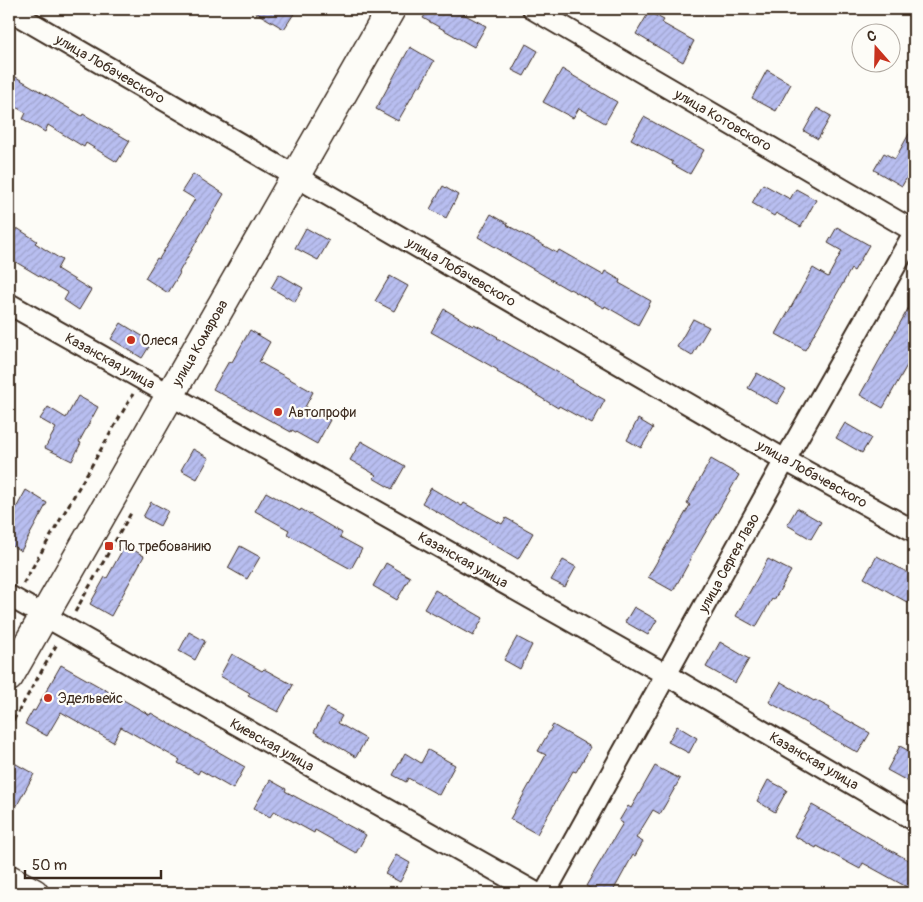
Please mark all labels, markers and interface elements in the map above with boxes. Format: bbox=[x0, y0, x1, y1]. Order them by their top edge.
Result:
north arrow bbox=[850, 22, 900, 72]
text: С bbox=[865, 27, 879, 46]
street label: улица Лобачевского bbox=[51, 30, 168, 107]
street label: улица Котовского bbox=[671, 85, 775, 155]
street label: улица Лобачевского bbox=[402, 233, 519, 310]
street label: улица Комарова bbox=[168, 297, 232, 390]
street label: Казанская улица bbox=[62, 329, 158, 393]
place label: Олеся bbox=[141, 332, 178, 349]
marker: Олеся bbox=[125, 334, 137, 346]
place label: Автопрофи bbox=[288, 404, 356, 421]
marker: Автопрофи bbox=[272, 406, 284, 418]
street label: улица Лобачевского bbox=[753, 436, 870, 512]
street label: улица Сергея Лазо bbox=[694, 510, 763, 616]
street label: Казанская улица bbox=[415, 528, 511, 592]
place label: По требованию bbox=[119, 538, 212, 555]
marker: По требованию bbox=[103, 540, 115, 552]
place label: Эдельвейс bbox=[58, 690, 123, 707]
marker: Эдельвейс bbox=[42, 692, 54, 704]
street label: Киевская улица bbox=[227, 715, 317, 775]
street label: Казанская улица bbox=[766, 729, 862, 793]
scale bar bbox=[25, 847, 161, 879]
text: 50 m bbox=[32, 856, 67, 875]

